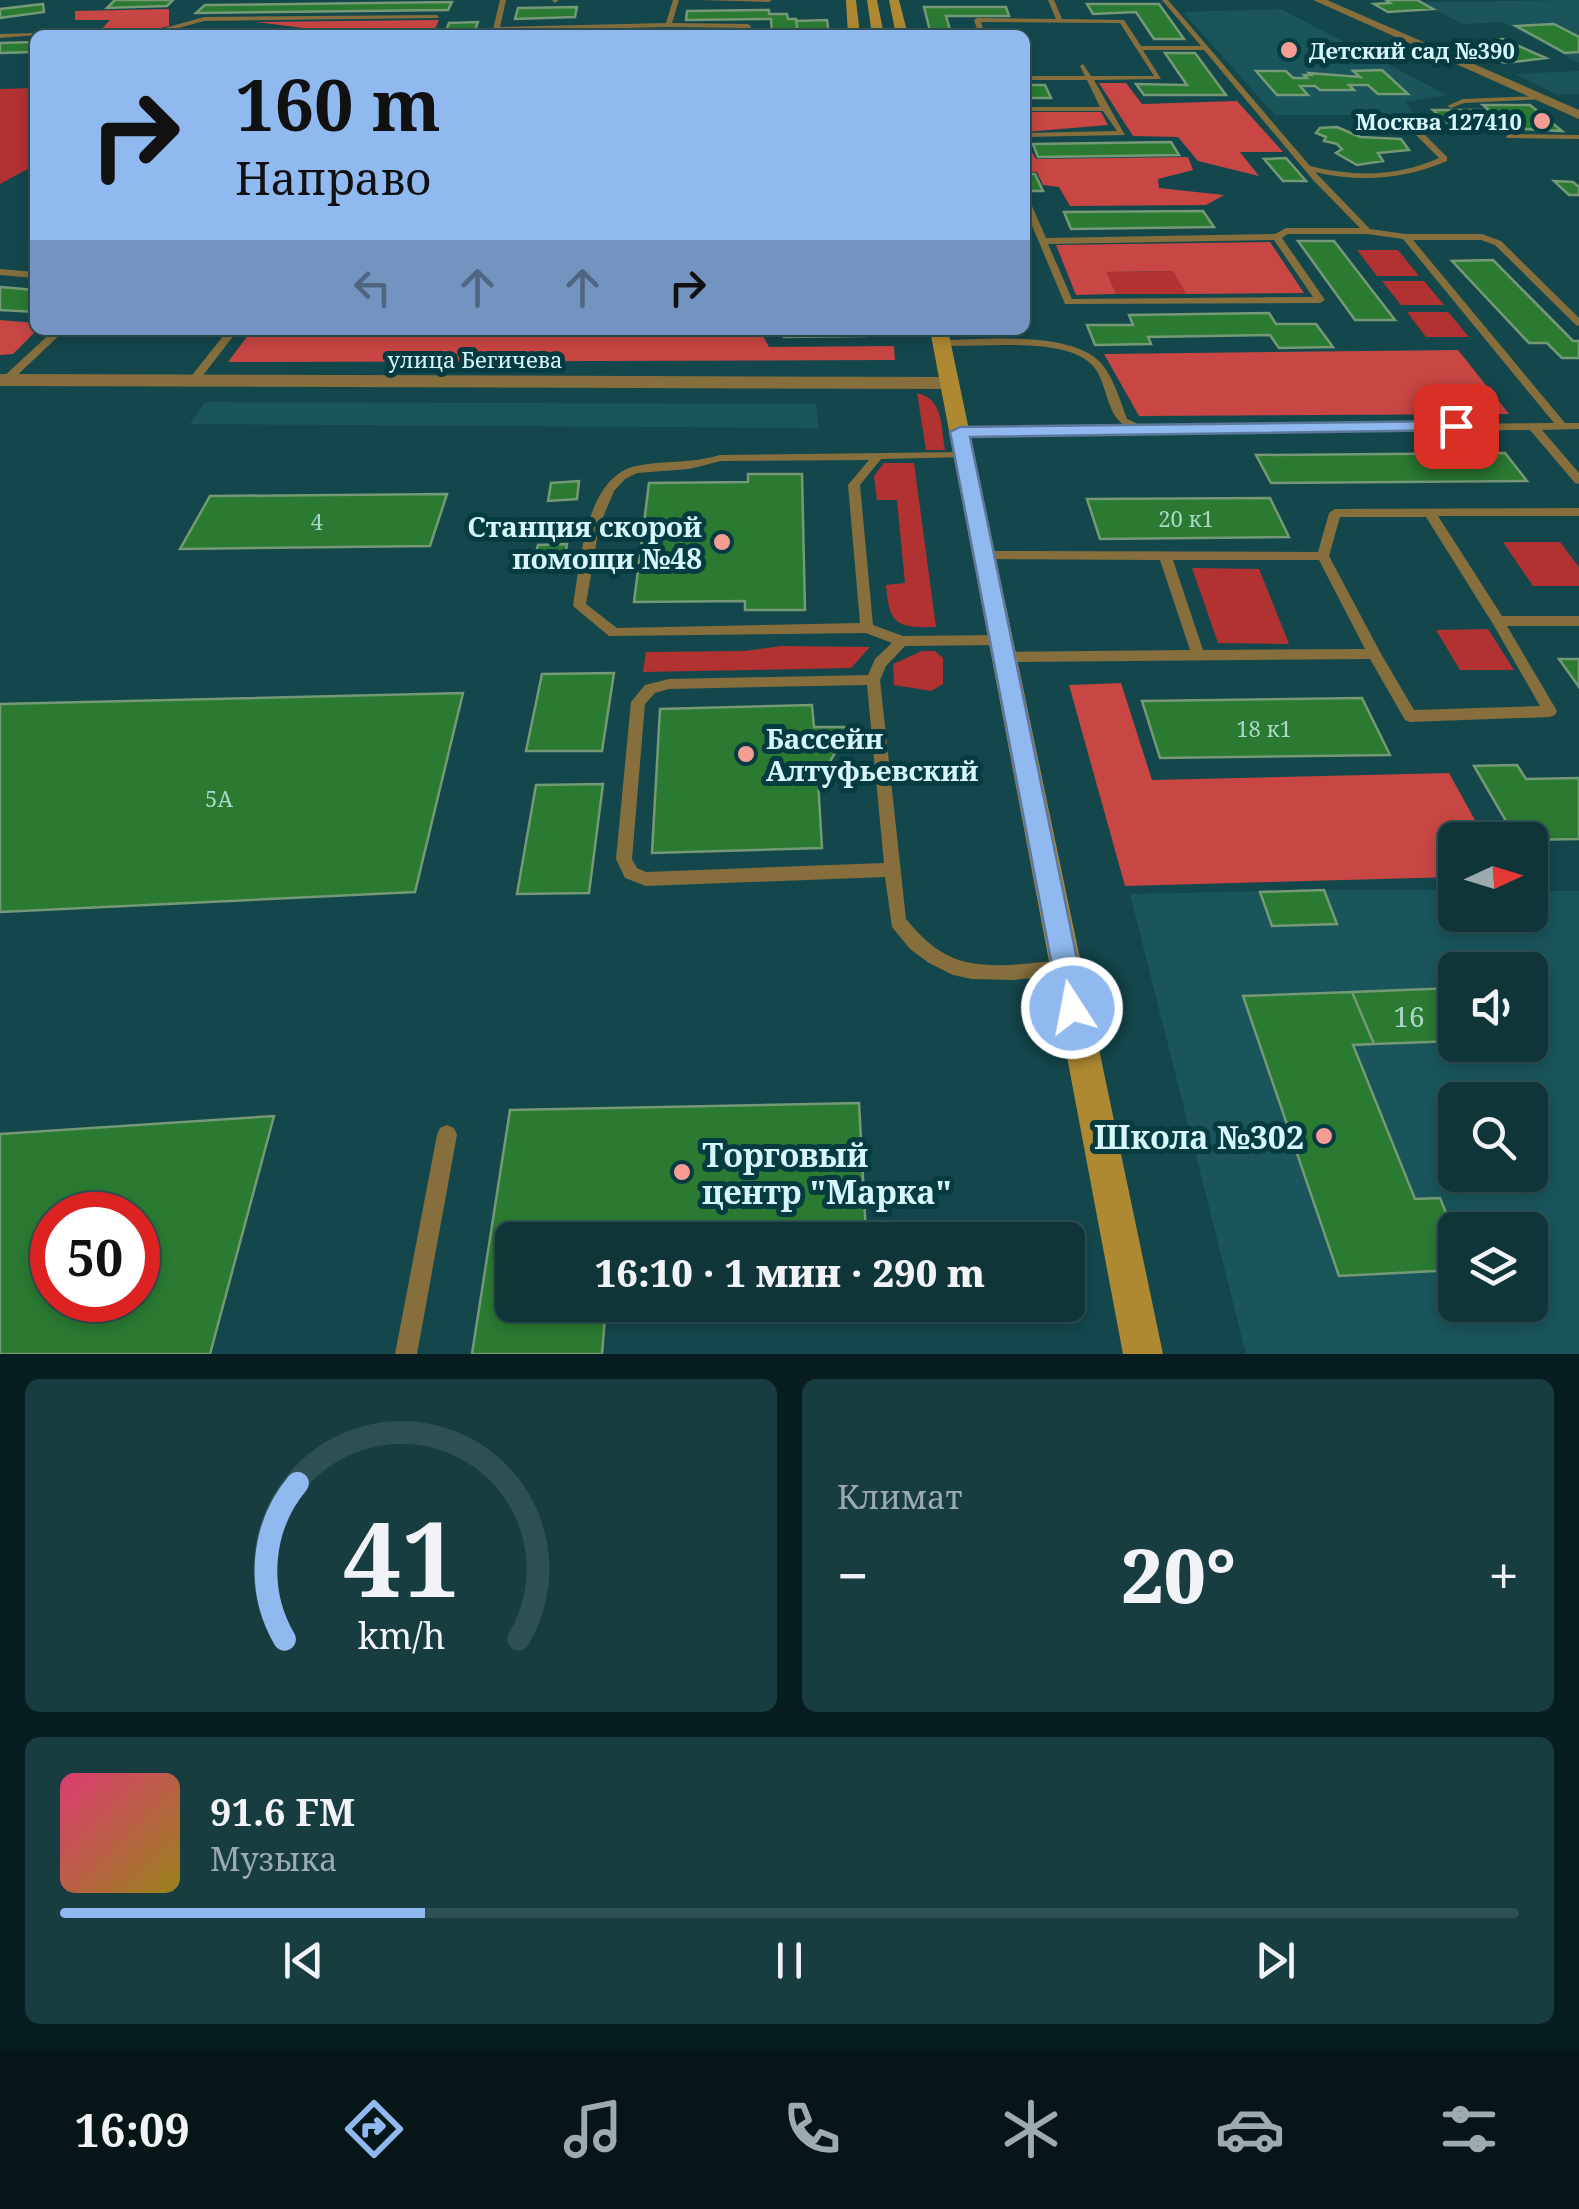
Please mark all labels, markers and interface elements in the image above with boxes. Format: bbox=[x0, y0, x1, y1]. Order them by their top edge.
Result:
place label: Детский сад №390 bbox=[1309, 35, 1515, 65]
marker: Детский сад №390 bbox=[1278, 39, 1300, 61]
text: 160 m bbox=[235, 56, 441, 152]
icon: right bbox=[70, 70, 200, 200]
place label: Москва 127410 bbox=[1356, 106, 1522, 136]
marker: Москва 127410 bbox=[1531, 110, 1553, 132]
text: Направо bbox=[235, 147, 431, 208]
icon: left bbox=[345, 260, 400, 315]
icon: ahead bbox=[450, 260, 505, 315]
icon: ahead bbox=[555, 260, 610, 315]
icon: right bbox=[660, 260, 715, 315]
street label: улица Бегичева bbox=[388, 344, 562, 374]
pin bbox=[1414, 384, 1499, 469]
icon: arrive bbox=[1429, 399, 1484, 454]
house number: 20 к1 bbox=[1158, 503, 1214, 533]
house number: 4 bbox=[311, 506, 323, 536]
place label: Станция скорой помощи №48 bbox=[467, 507, 702, 577]
marker: Станция скорой помощи №48 bbox=[711, 531, 733, 553]
house number: 18 к1 bbox=[1236, 713, 1292, 743]
place label: Бассейн Алтуфьевский bbox=[766, 719, 978, 789]
marker: Бассейн Алтуфьевский bbox=[735, 743, 757, 765]
house number: 5A bbox=[205, 783, 233, 813]
north arrow bbox=[1438, 822, 1548, 932]
map controls bbox=[1438, 822, 1548, 1322]
button: sound bbox=[1438, 952, 1548, 1062]
position arrow bbox=[1020, 956, 1124, 1060]
house number: 16 bbox=[1393, 997, 1425, 1035]
button: search bbox=[1438, 1082, 1548, 1192]
place label: Школа №302 bbox=[1094, 1115, 1304, 1158]
marker: Школа №302 bbox=[1313, 1125, 1335, 1147]
place label: Торговый центр "Марка" bbox=[702, 1133, 952, 1213]
marker: Торговый центр "Марка" bbox=[671, 1161, 693, 1183]
speed limit sign: 50 bbox=[30, 1192, 160, 1322]
button: layers bbox=[1438, 1212, 1548, 1322]
text: 16:10 · 1 мин · 290 m bbox=[595, 1246, 985, 1298]
text: Климат bbox=[837, 1475, 962, 1518]
text: 41 bbox=[342, 1486, 460, 1627]
text: 20° bbox=[1121, 1523, 1236, 1625]
text: − bbox=[837, 1537, 869, 1612]
text: + bbox=[1488, 1537, 1519, 1612]
text: km/h bbox=[357, 1611, 445, 1659]
text: 91.6 FM bbox=[210, 1785, 355, 1837]
text: Музыка bbox=[210, 1837, 337, 1880]
icon: previous bbox=[276, 1933, 331, 1988]
icon: pause bbox=[762, 1933, 817, 1988]
icon: next bbox=[1248, 1933, 1303, 1988]
icon: directions bbox=[339, 2094, 409, 2164]
icon: music bbox=[558, 2094, 628, 2164]
icon: phone bbox=[777, 2094, 847, 2164]
icon: climate bbox=[996, 2094, 1066, 2164]
icon: car bbox=[1215, 2094, 1285, 2164]
icon: filters bbox=[1434, 2094, 1504, 2164]
text: 16:09 bbox=[75, 2099, 190, 2160]

